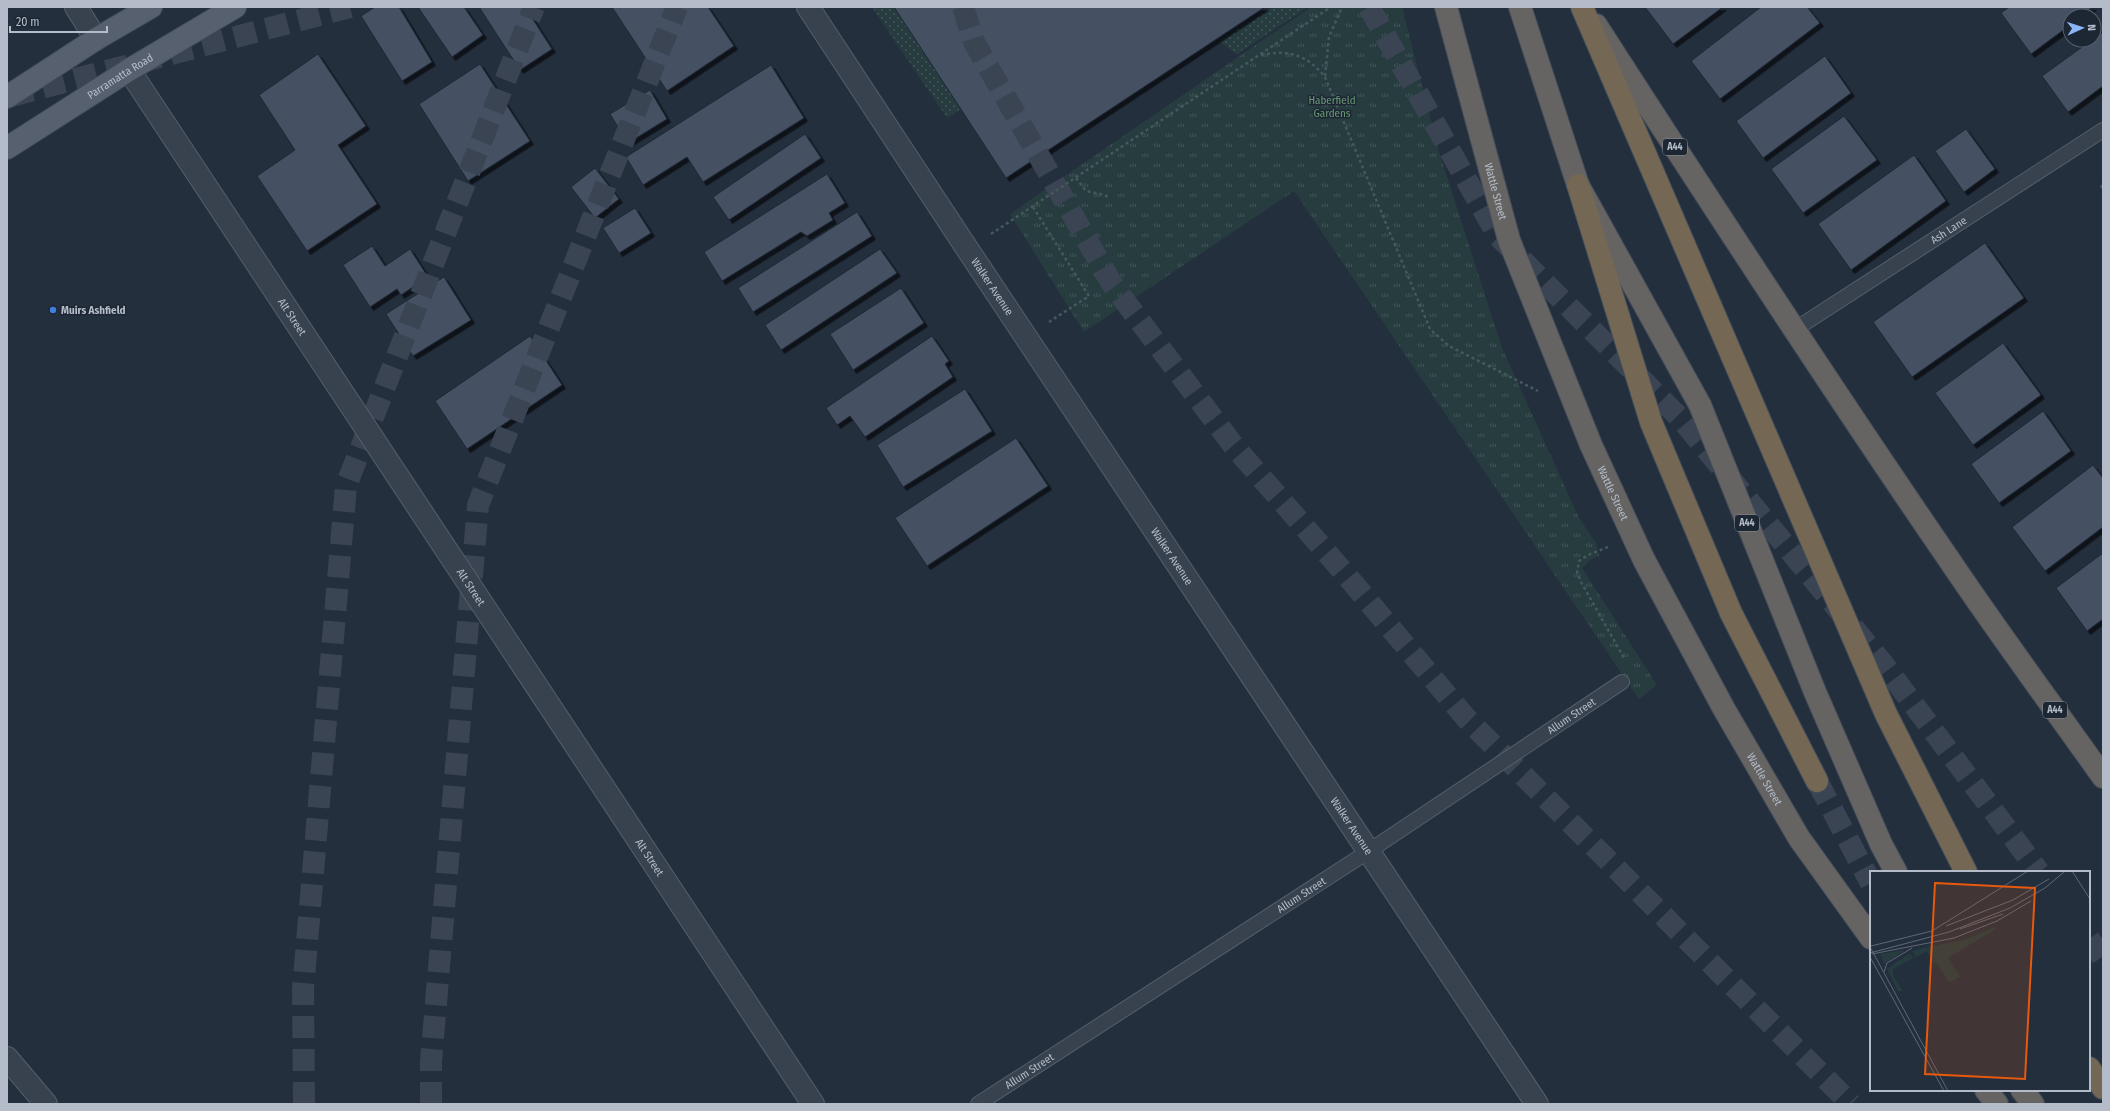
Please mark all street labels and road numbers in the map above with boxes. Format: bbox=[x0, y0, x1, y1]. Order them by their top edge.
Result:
street label: Parramatta Road bbox=[85, 51, 155, 102]
road number: A44 bbox=[1663, 139, 1687, 155]
street label: Wattle Street bbox=[1482, 161, 1510, 222]
street label: Ash Lane bbox=[1928, 214, 1969, 246]
street label: Walker Avenue bbox=[969, 256, 1016, 318]
street label: Alt Street bbox=[275, 296, 310, 338]
street label: Wattle Street bbox=[1595, 464, 1631, 523]
road number: A44 bbox=[1735, 515, 1759, 531]
street label: Walker Avenue bbox=[1148, 525, 1196, 587]
street label: Alt Street bbox=[454, 566, 488, 609]
street label: Allum Street bbox=[1545, 695, 1598, 737]
road number: A44 bbox=[2043, 702, 2067, 718]
street label: Wattle Street bbox=[1744, 751, 1785, 808]
street label: Walker Avenue bbox=[1328, 795, 1375, 857]
street label: Alt Street bbox=[633, 836, 667, 879]
street label: Allum Street bbox=[1274, 874, 1328, 915]
street label: Allum Street bbox=[1002, 1050, 1056, 1091]

